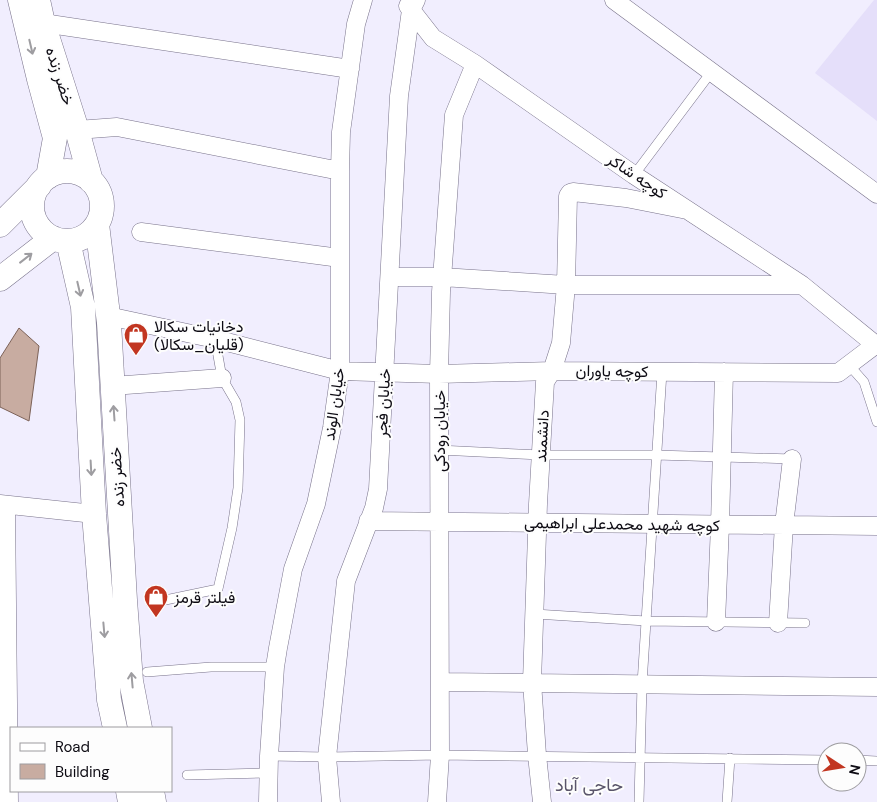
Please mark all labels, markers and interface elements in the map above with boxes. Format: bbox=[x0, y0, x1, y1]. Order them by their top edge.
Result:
one-way arrow bbox=[27, 39, 36, 55]
street label: خضر زنده bbox=[41, 44, 79, 108]
street label: کوچه شاکر bbox=[602, 148, 671, 204]
one-way arrow bbox=[19, 253, 32, 264]
one-way arrow bbox=[75, 280, 84, 296]
place label: دخانیات سکالا (قلیان_سکالا) bbox=[154, 316, 244, 355]
shop icon: دخانیات سکالا (قلیان_سکالا) bbox=[123, 322, 149, 356]
street label: کوچه یاوران bbox=[575, 360, 649, 383]
street label: خیابان الوند bbox=[319, 366, 350, 442]
street label: خیابان فجر bbox=[371, 368, 395, 439]
street label: خیابان رودکی bbox=[429, 390, 450, 472]
one-way arrow bbox=[109, 406, 118, 422]
street label: دانشمند bbox=[530, 409, 554, 463]
street label: خضر زنده bbox=[104, 446, 130, 508]
one-way arrow bbox=[87, 460, 96, 476]
street label: کوچه شهید محمدعلی ابراهیمی bbox=[524, 512, 720, 537]
shop icon: فیلتر قرمز bbox=[143, 584, 169, 618]
place label: فیلتر قرمز bbox=[173, 587, 235, 608]
one-way arrow bbox=[99, 622, 108, 638]
one-way arrow bbox=[127, 673, 136, 689]
legend bbox=[10, 727, 172, 792]
text: Road bbox=[55, 737, 90, 757]
north arrow bbox=[817, 742, 867, 792]
text: Building bbox=[55, 762, 110, 782]
text: N bbox=[845, 763, 865, 777]
district label: حاجی آباد bbox=[555, 773, 623, 797]

